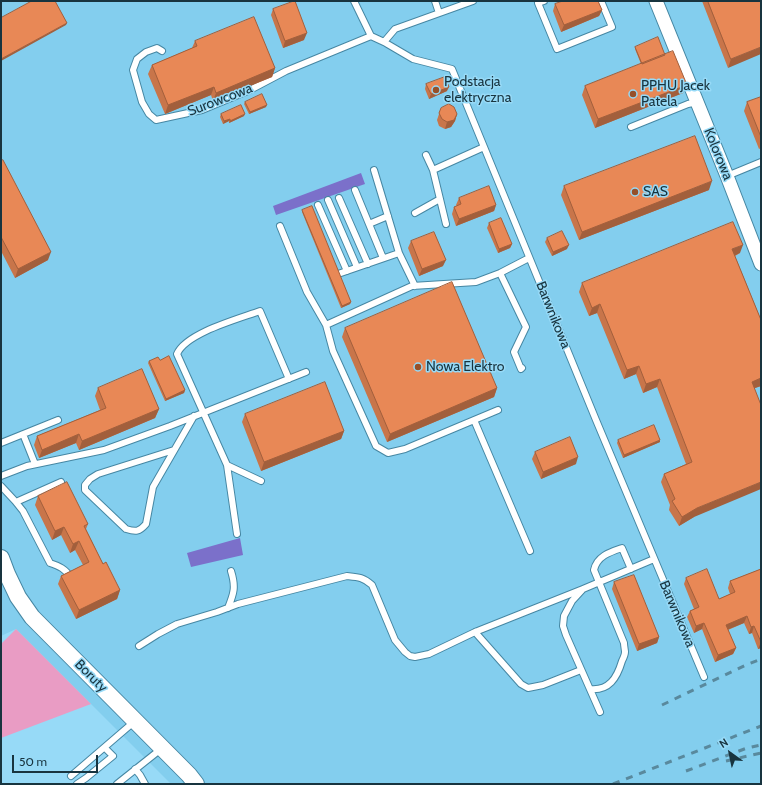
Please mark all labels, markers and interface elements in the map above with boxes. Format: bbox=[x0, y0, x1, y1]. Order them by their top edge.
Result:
place label: Podstacja elektryczna bbox=[444, 74, 511, 106]
place label: PPHU Jacek Patela bbox=[641, 78, 710, 110]
street label: Surowcowa bbox=[185, 80, 255, 120]
marker: Podstacja elektryczna bbox=[431, 85, 441, 95]
marker: PPHU Jacek Patela bbox=[628, 89, 638, 99]
street label: Kolorowa bbox=[700, 125, 736, 183]
place label: SAS bbox=[643, 184, 668, 200]
marker: SAS bbox=[630, 187, 640, 197]
street label: Barwnikowa bbox=[532, 279, 574, 351]
place label: Nowa Elektro bbox=[426, 359, 504, 375]
marker: Nowa Elektro bbox=[413, 362, 423, 372]
street label: Barwnikowa bbox=[655, 578, 699, 650]
street label: Boruty bbox=[71, 656, 111, 696]
north arrow bbox=[710, 733, 750, 773]
text: N bbox=[716, 735, 731, 751]
scale bar bbox=[14, 747, 100, 773]
text: 50 m bbox=[19, 754, 47, 769]

